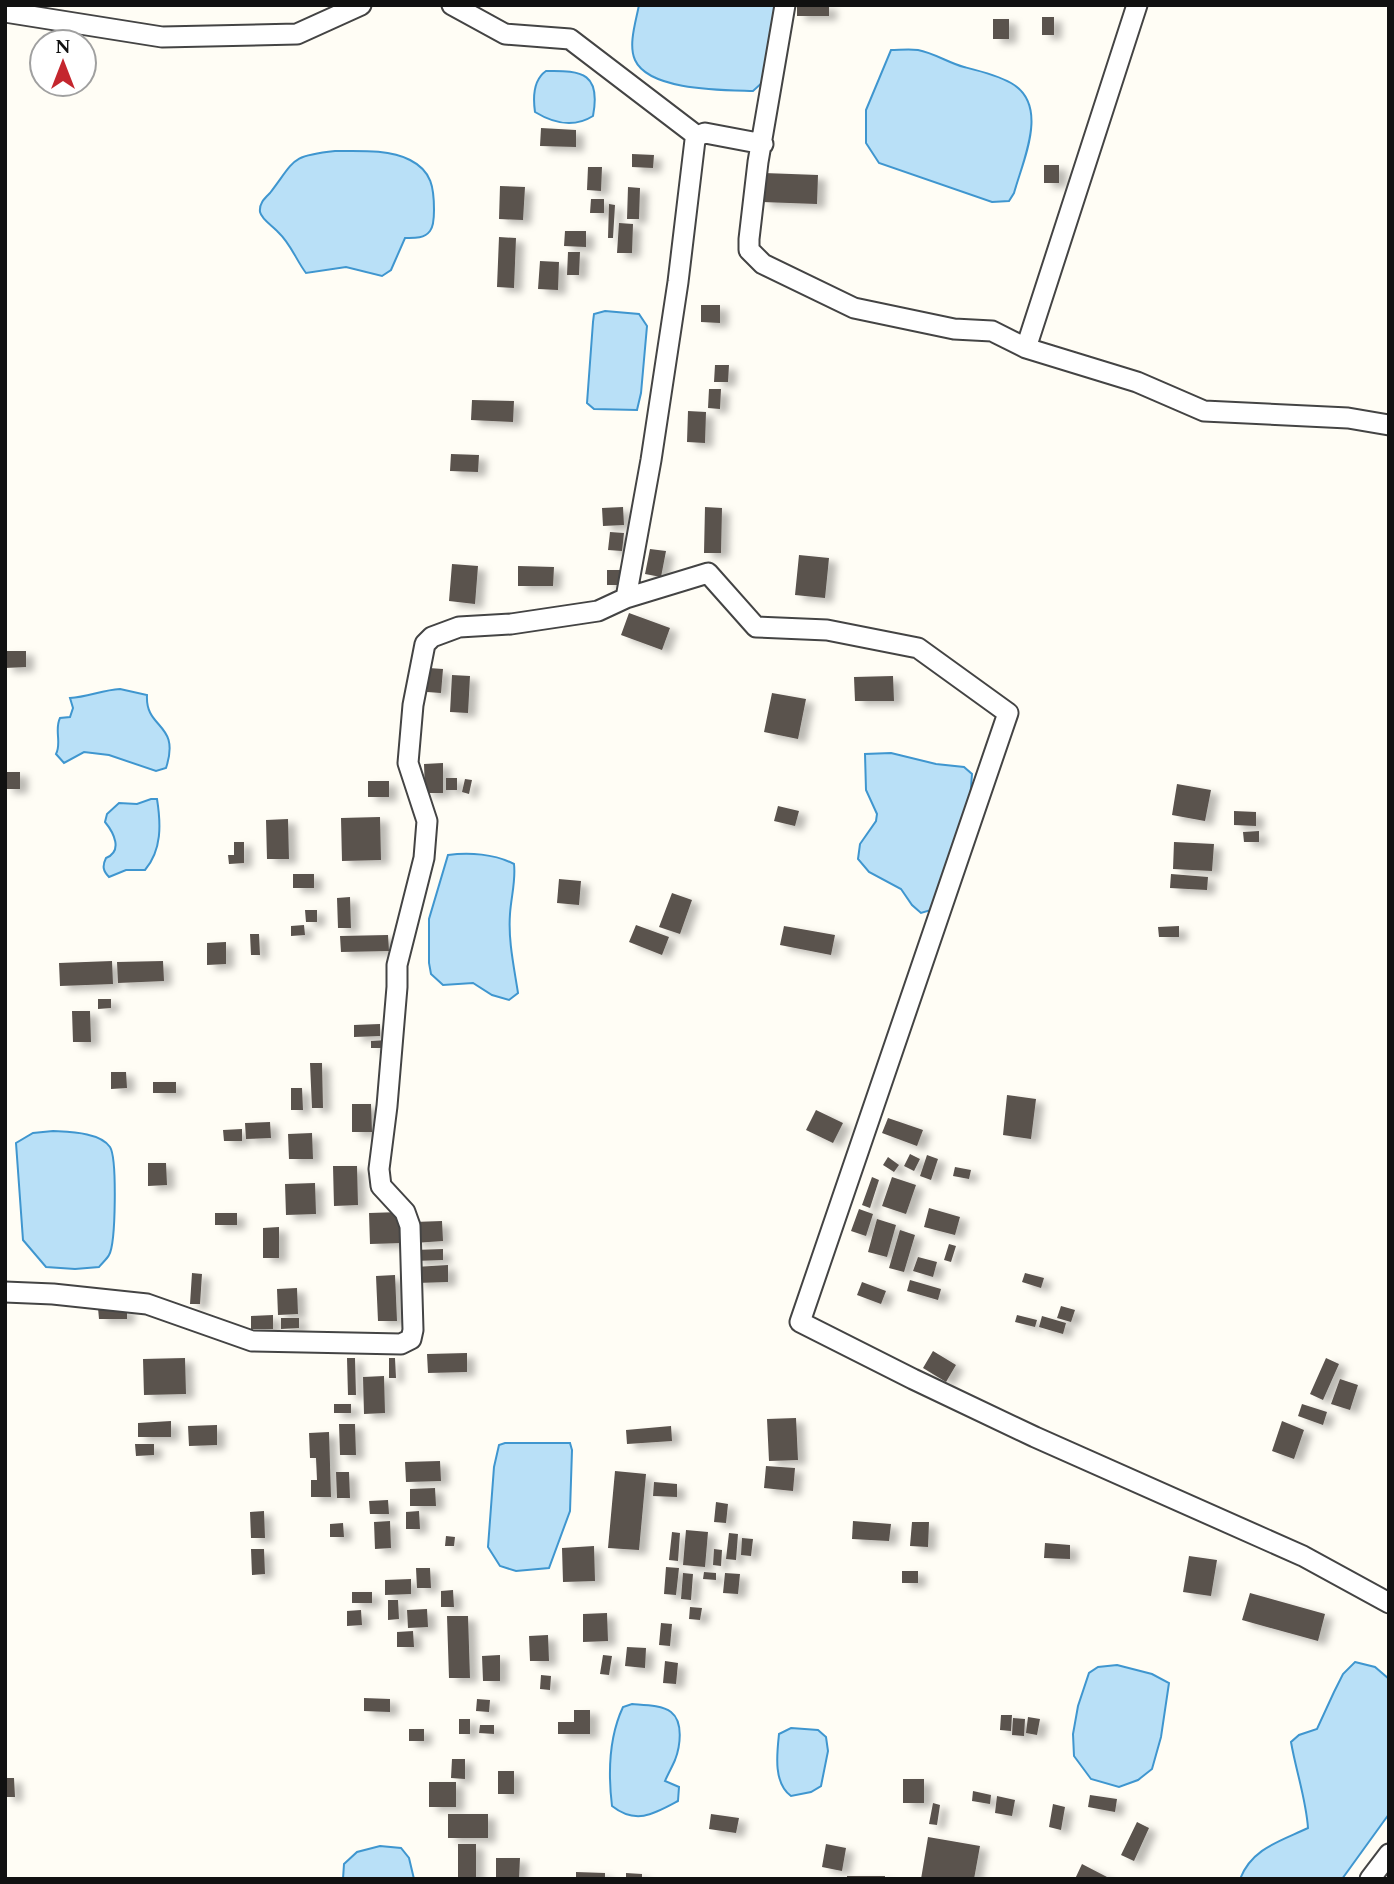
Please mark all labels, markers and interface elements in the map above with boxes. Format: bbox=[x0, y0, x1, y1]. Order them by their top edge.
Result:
north arrow bbox=[28, 28, 98, 98]
text: N bbox=[55, 33, 71, 62]

